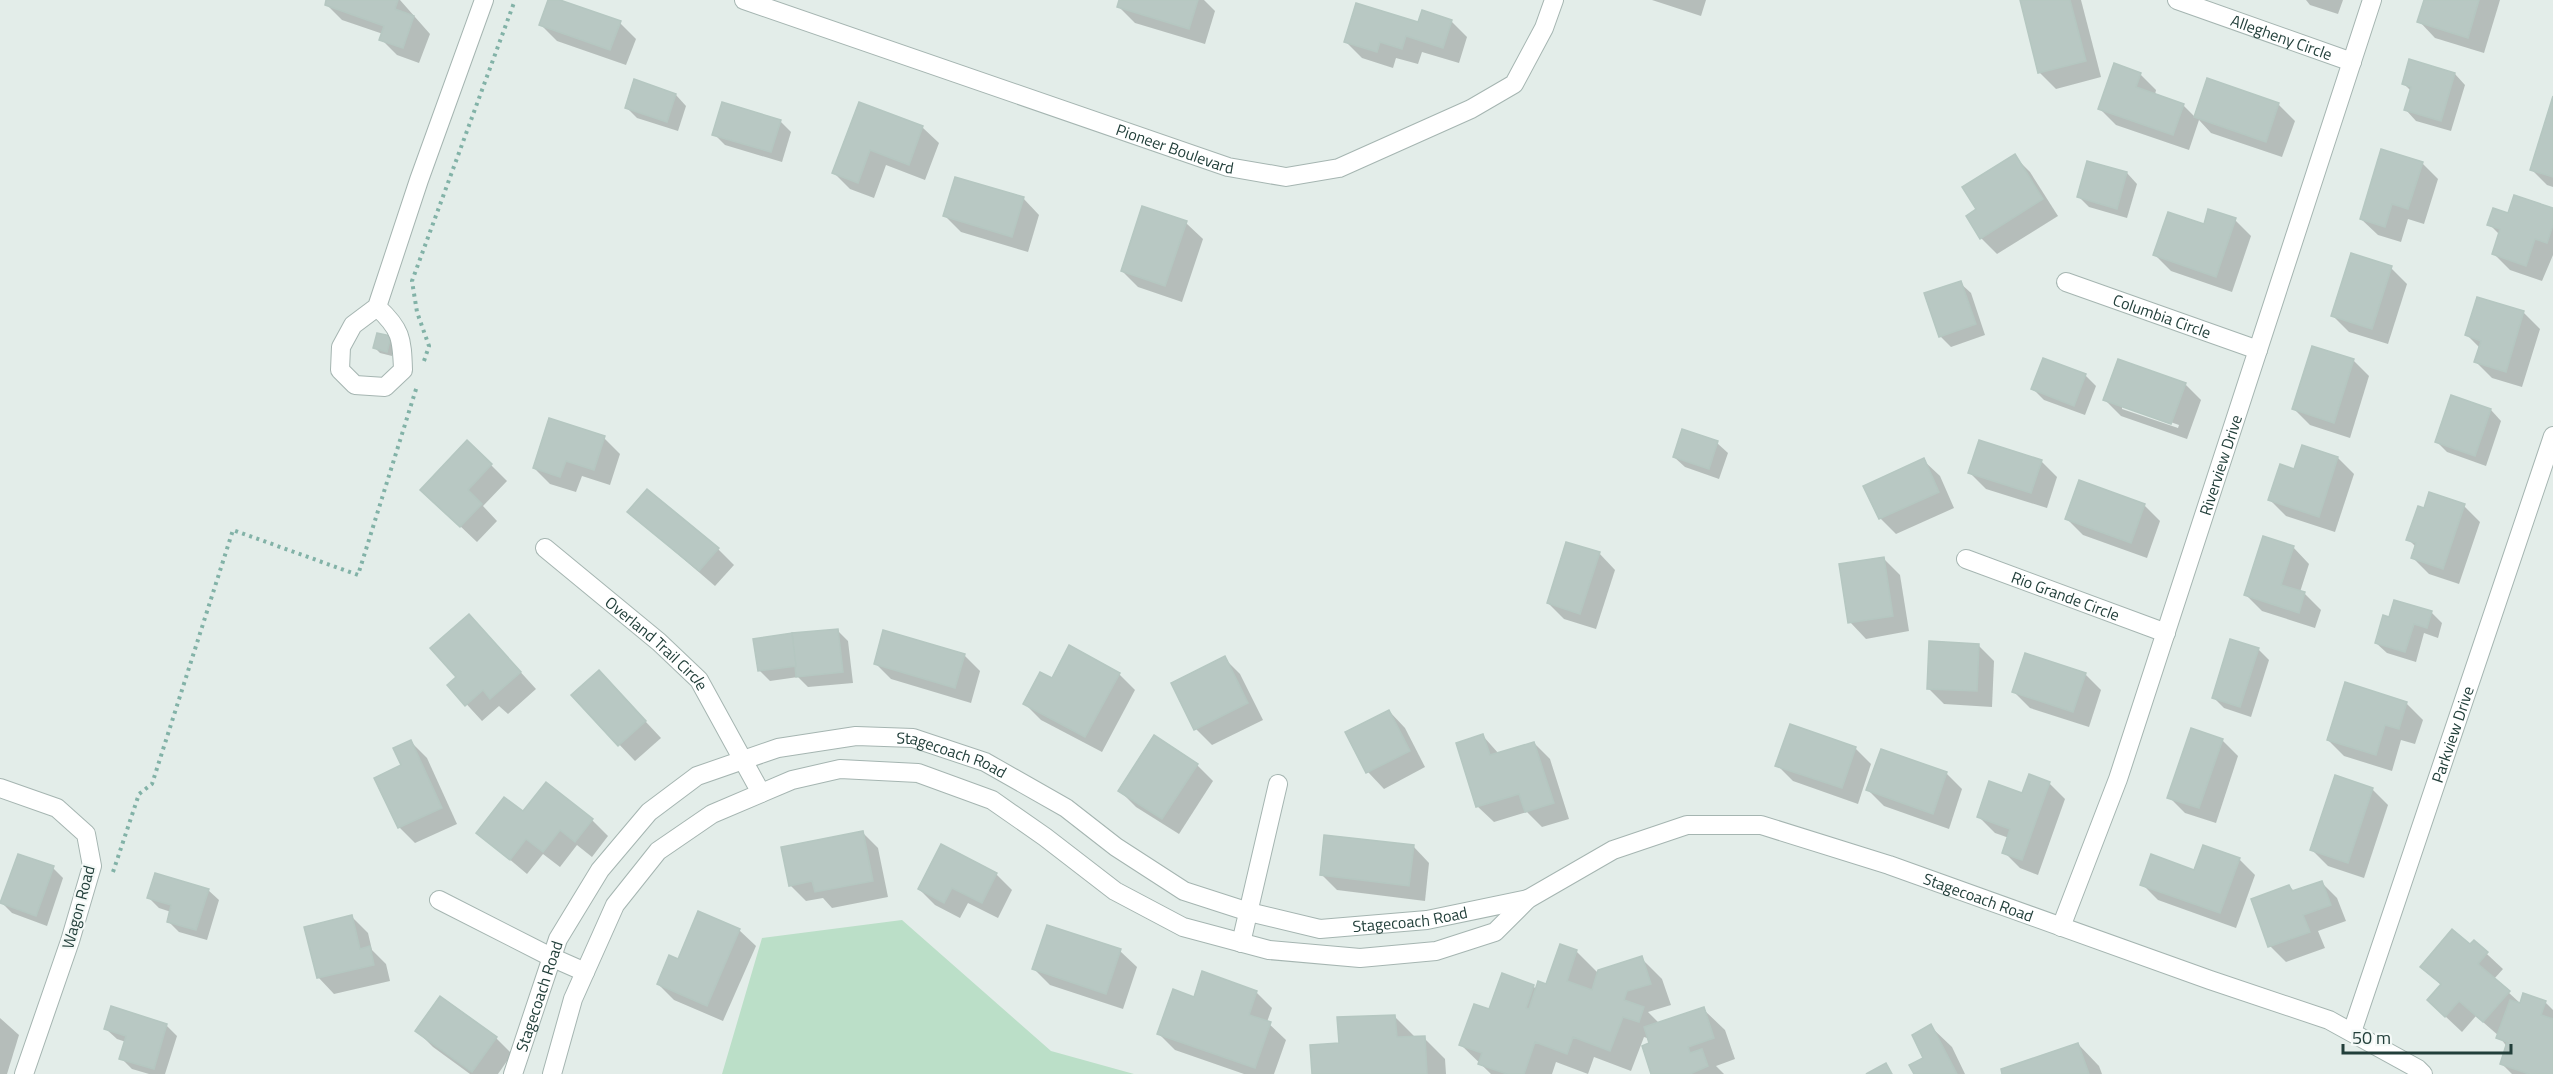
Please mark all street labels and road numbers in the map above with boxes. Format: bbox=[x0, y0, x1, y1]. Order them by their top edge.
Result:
street label: Allegheny Circle bbox=[2228, 8, 2336, 66]
street label: Pioneer Boulevard bbox=[1113, 117, 1236, 180]
street label: Columbia Circle bbox=[2110, 288, 2214, 344]
street label: Riverview Drive bbox=[2193, 411, 2248, 518]
street label: Rio Grande Circle bbox=[2008, 565, 2123, 627]
street label: Overland Trail Circle bbox=[600, 590, 714, 695]
street label: Parkview Drive bbox=[2425, 683, 2480, 786]
street label: Stagecoach Road bbox=[896, 725, 1011, 784]
street label: Wagon Road bbox=[55, 863, 101, 951]
street label: Stagecoach Road bbox=[1920, 866, 2037, 928]
street label: Stagecoach Road bbox=[1352, 900, 1470, 938]
street label: Stagecoach Road bbox=[509, 938, 569, 1055]

